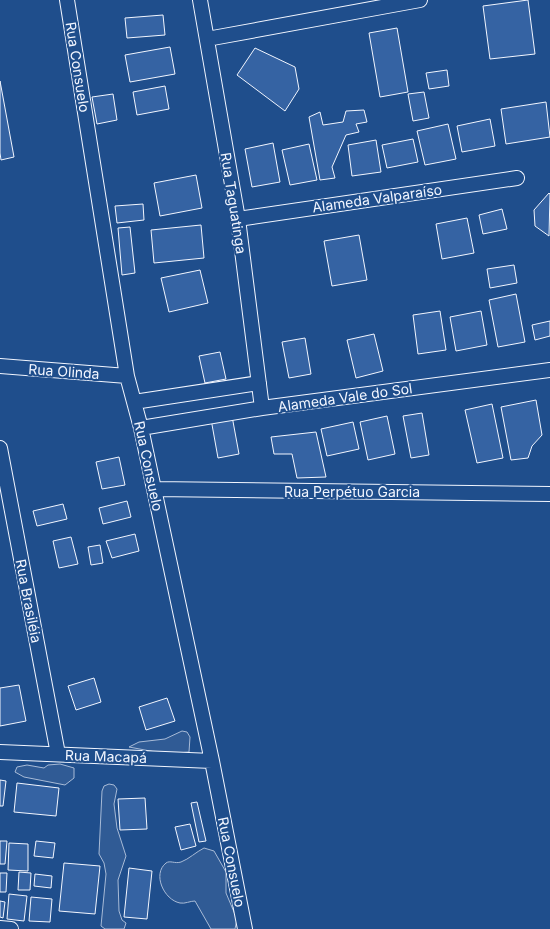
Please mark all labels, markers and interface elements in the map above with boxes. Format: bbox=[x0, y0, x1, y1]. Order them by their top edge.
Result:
street label: Rua Consuelo bbox=[62, 20, 94, 114]
street label: Rua Taguatinga bbox=[218, 151, 250, 255]
street label: Alameda Valparaíso bbox=[311, 180, 443, 216]
street label: Rua Olinda bbox=[28, 360, 100, 382]
street label: Alameda Vale do Sol bbox=[277, 379, 413, 415]
street label: Rua Consuelo bbox=[131, 419, 167, 513]
street label: Rua Perpétuo Garcia bbox=[284, 483, 420, 500]
street label: Rua Brasiléia bbox=[13, 558, 45, 644]
street label: Rua Macapá bbox=[65, 746, 147, 766]
street label: Rua Consuelo bbox=[215, 815, 249, 909]

